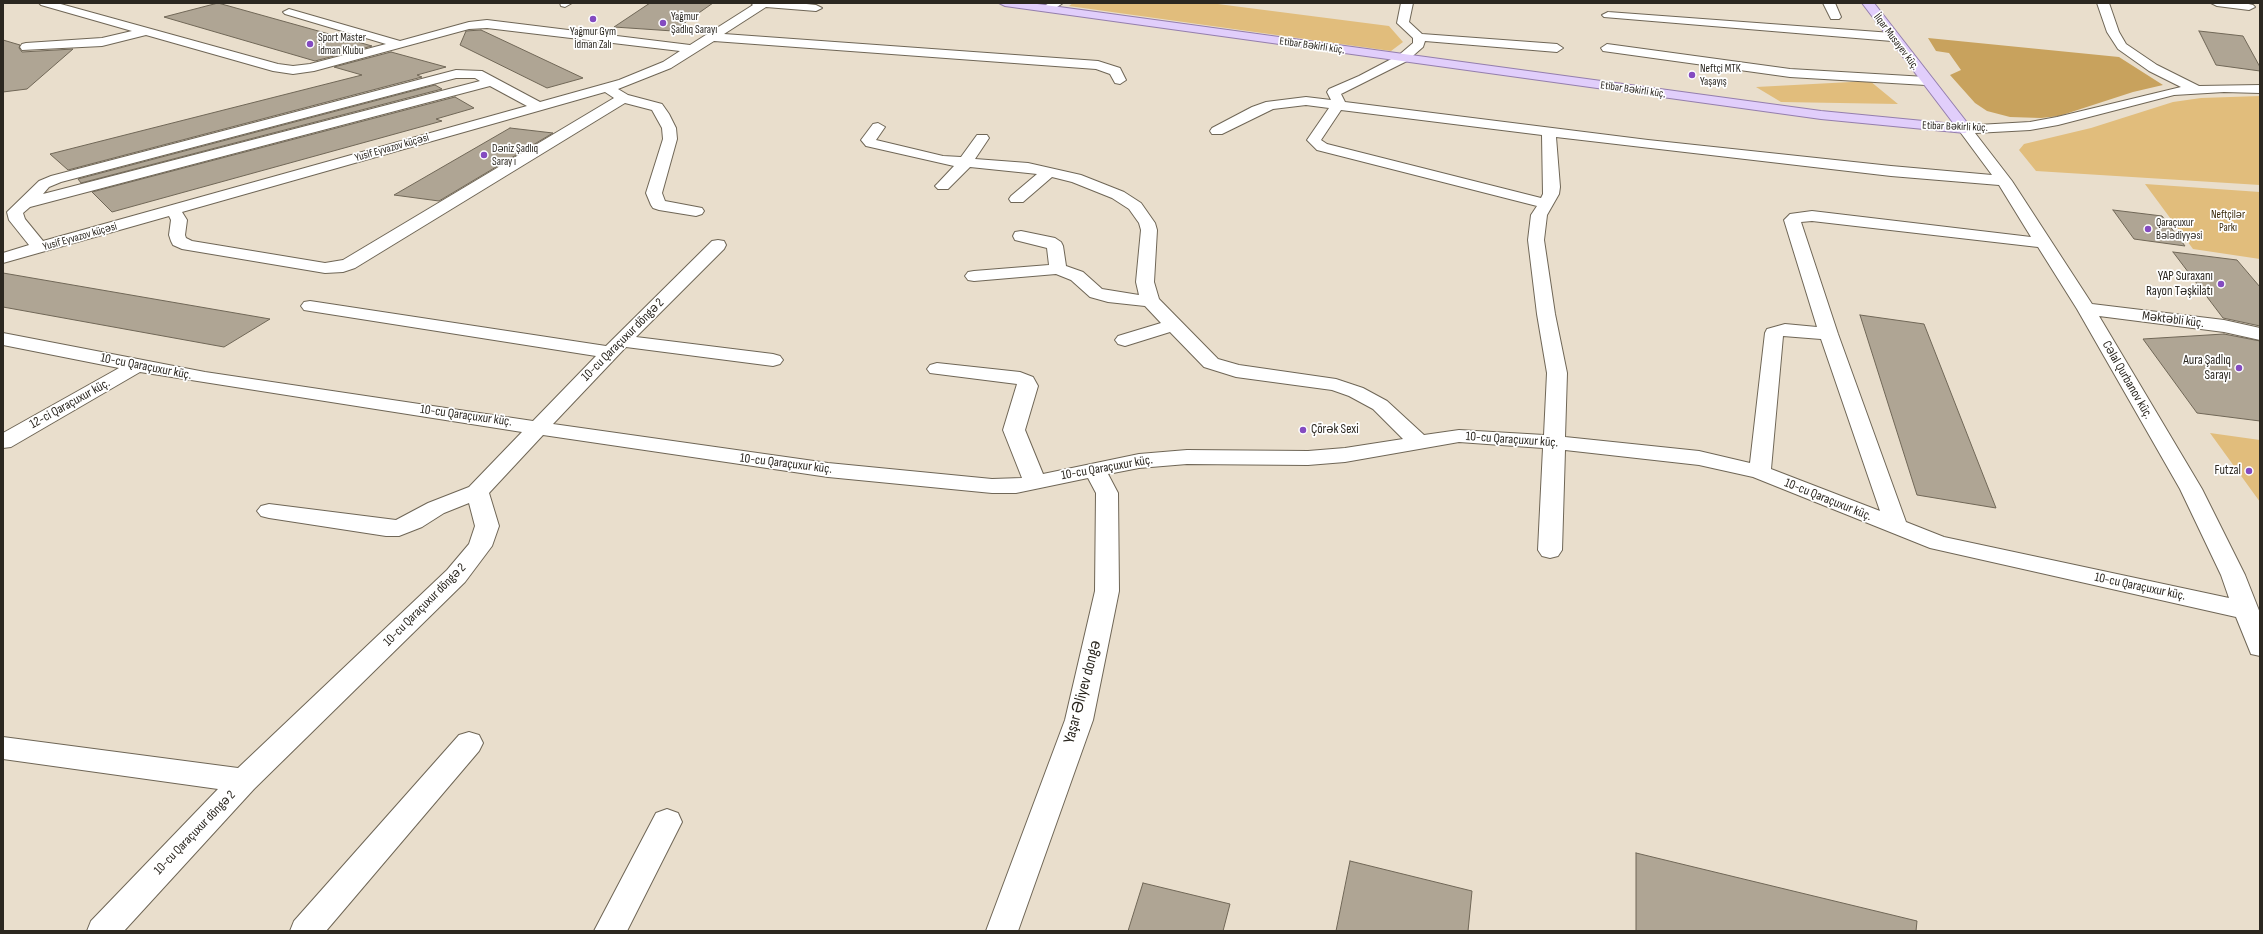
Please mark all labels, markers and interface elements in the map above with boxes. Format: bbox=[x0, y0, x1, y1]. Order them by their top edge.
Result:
place label: Yağmur Şadlıq Sarayı bbox=[671, 10, 717, 36]
street label: İlqar Musayev küç. bbox=[1871, 11, 1921, 73]
marker: Yağmur Gym İdman Zalı bbox=[588, 14, 598, 24]
marker: Yağmur Şadlıq Sarayı bbox=[658, 18, 668, 28]
place label: Yağmur Gym İdman Zalı bbox=[570, 25, 616, 51]
place label: Sport Master İdman Klubu bbox=[318, 31, 366, 57]
street label: Etibar Bəkirli küç. bbox=[1279, 35, 1345, 57]
marker: Sport Master İdman Klubu bbox=[305, 39, 315, 49]
place label: Neftçi MTK Yaşayış bbox=[1700, 62, 1741, 88]
marker: Neftçi MTK Yaşayış bbox=[1687, 70, 1697, 80]
street label: Etibar Bəkirli küç. bbox=[1600, 79, 1666, 101]
street label: Etibar Bəkirli küç. bbox=[1922, 119, 1988, 135]
street label: Yusif Eyvazov küçəsi bbox=[353, 131, 431, 165]
place label: Dəniz Şadlıq Saray ı bbox=[492, 142, 538, 168]
marker: Dəniz Şadlıq Saray ı bbox=[479, 150, 489, 160]
park label: Neftçilər Parkı bbox=[2211, 208, 2245, 234]
place label: Qaraçuxur Bələdiyyəsi bbox=[2156, 216, 2202, 242]
street label: Yusif Eyvazov küçəsi bbox=[41, 220, 119, 254]
marker: Qaraçuxur Bələdiyyəsi bbox=[2143, 224, 2153, 234]
place label: YAP Suraxanı Rayon Təşkilatı bbox=[2146, 269, 2213, 300]
marker: YAP Suraxanı Rayon Təşkilatı bbox=[2216, 279, 2226, 289]
street label: 10-cu Qaraçuxur döngə 2 bbox=[578, 295, 668, 385]
street label: Məktəbli küç. bbox=[2141, 308, 2205, 332]
street label: Cəlal Qurbanov küç. bbox=[2098, 338, 2156, 422]
street label: 10-cu Qaraçuxur küç. bbox=[99, 351, 193, 383]
place label: Aura Şadlıq Sarayı bbox=[2183, 353, 2231, 384]
marker: Aura Şadlıq Sarayı bbox=[2234, 363, 2244, 373]
street label: 12-ci Qaraçuxur küç. bbox=[27, 376, 113, 432]
street label: 10-cu Qaraçuxur küç. bbox=[419, 402, 513, 430]
place label: Çörək Sexi bbox=[1311, 422, 1359, 438]
marker: Çörək Sexi bbox=[1298, 425, 1308, 435]
street label: 10-cu Qaraçuxur küç. bbox=[1465, 429, 1559, 451]
street label: 10-cu Qaraçuxur küç. bbox=[739, 451, 833, 477]
street label: 10-cu Qaraçuxur küç. bbox=[1060, 452, 1154, 484]
place label: Futzal bbox=[2215, 463, 2241, 479]
marker: Futzal bbox=[2244, 466, 2254, 476]
street label: 10-cu Qaraçuxur küç. bbox=[1782, 475, 1874, 525]
street label: 10-cu Qaraçuxur döngə 2 bbox=[380, 560, 470, 650]
street label: 10-cu Qaraçuxur küç. bbox=[2093, 570, 2187, 604]
street label: Yaşar Əliyev dongə bbox=[1060, 638, 1106, 746]
street label: 10-cu Qaraçuxur döngə 2 bbox=[151, 788, 239, 878]

